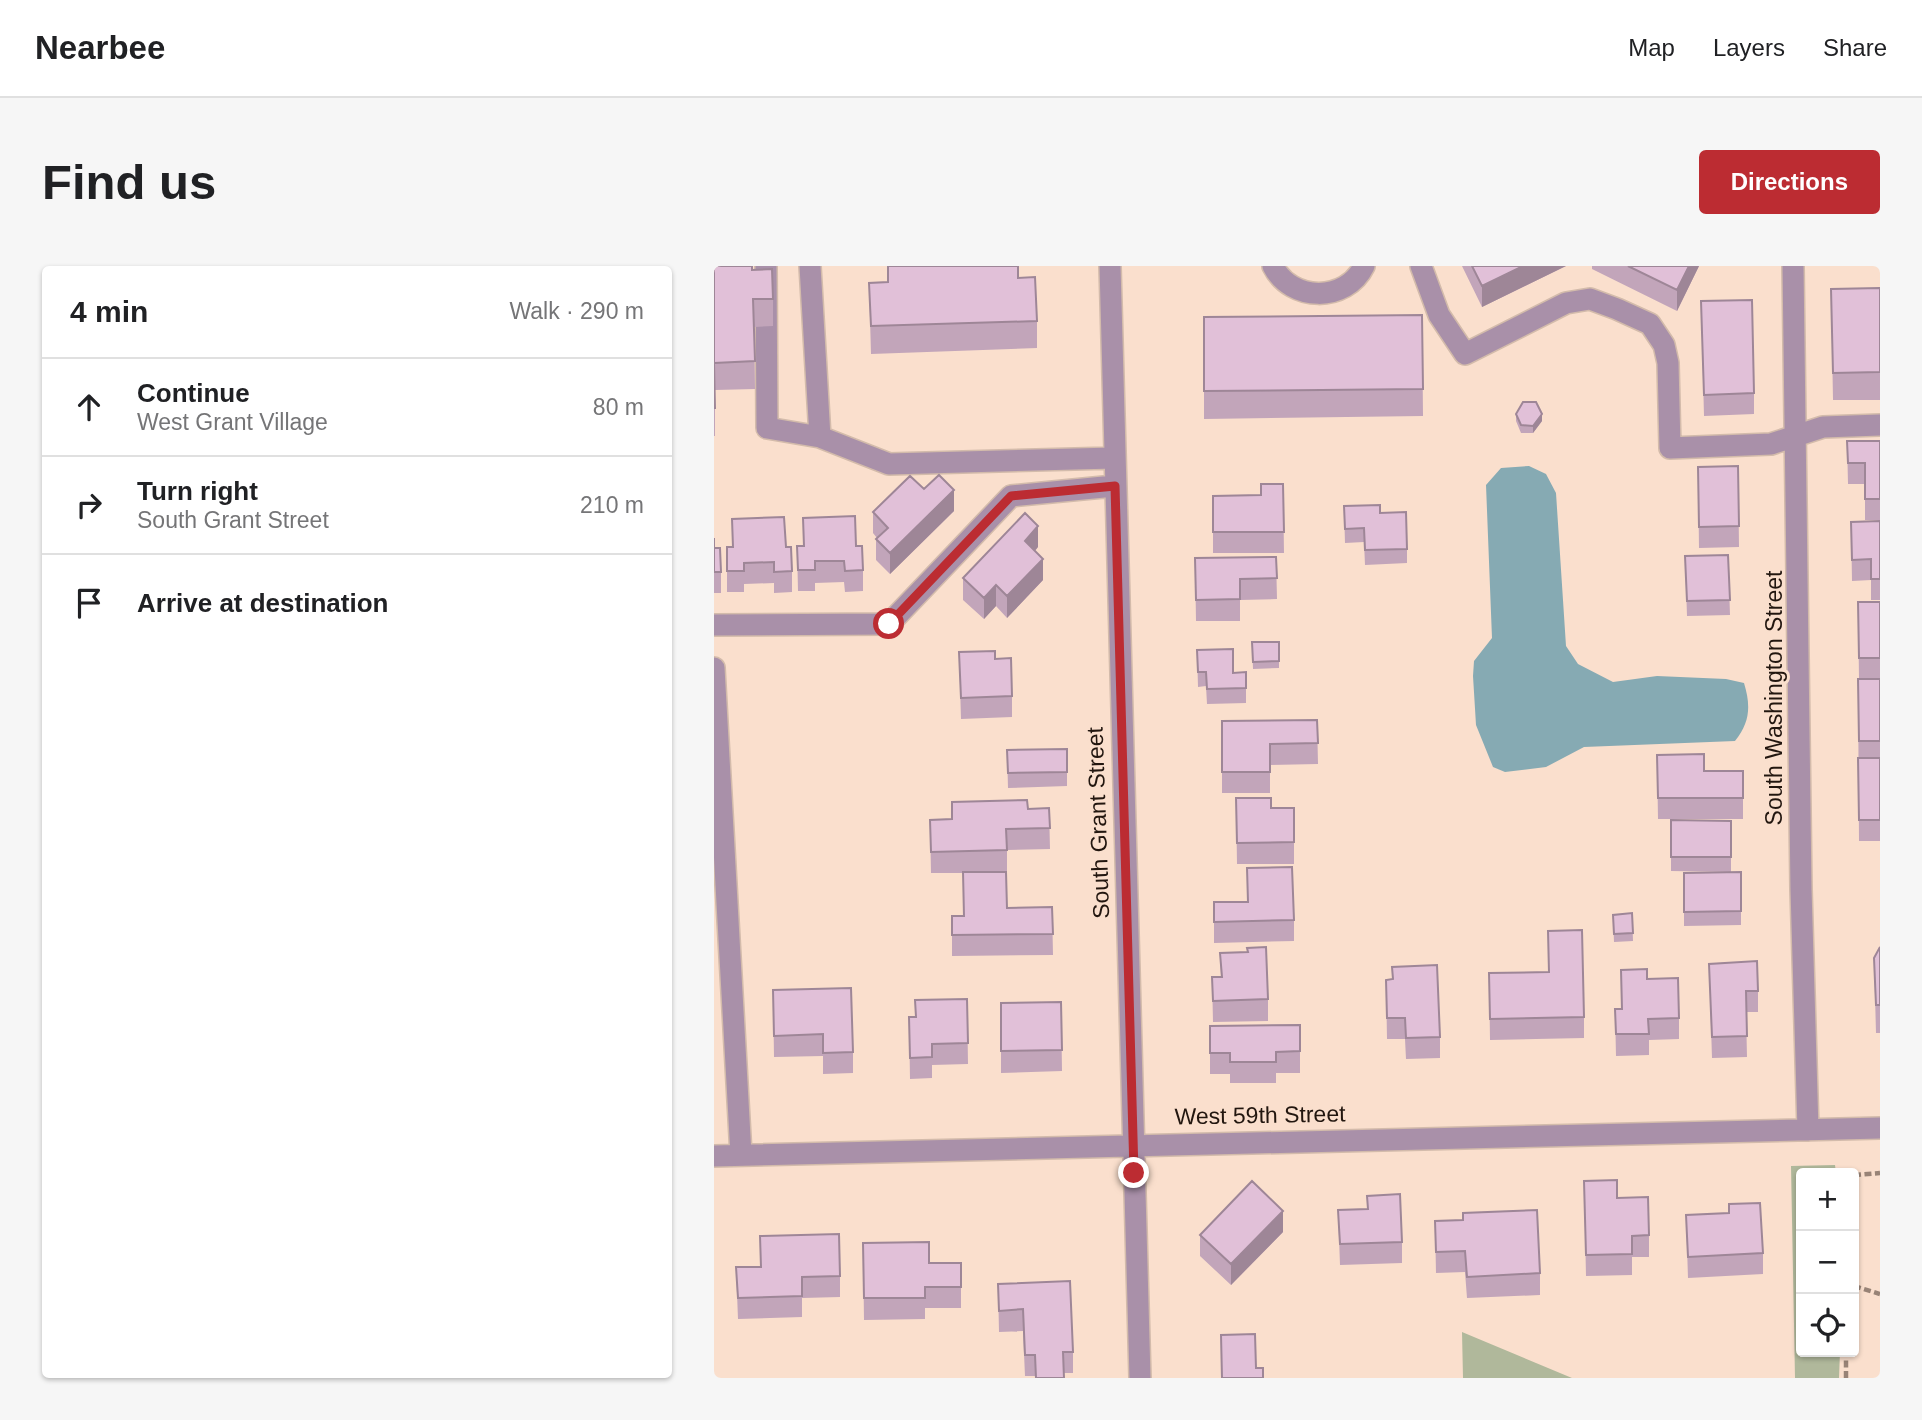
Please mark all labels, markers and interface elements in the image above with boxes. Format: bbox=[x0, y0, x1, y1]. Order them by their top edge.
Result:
text: Nearbee bbox=[35, 29, 165, 66]
text: Map bbox=[1628, 34, 1675, 61]
text: Layers bbox=[1713, 34, 1785, 61]
text: Share bbox=[1823, 34, 1887, 61]
button: Directions bbox=[1699, 150, 1880, 214]
text: Find us bbox=[42, 155, 216, 209]
text: 4 min bbox=[70, 295, 148, 328]
text: Walk · 290 m bbox=[509, 298, 644, 324]
text: Continue bbox=[137, 378, 250, 408]
icon: ahead bbox=[70, 388, 108, 426]
text: 80 m bbox=[593, 394, 644, 420]
text: West Grant Village bbox=[137, 409, 328, 435]
text: Turn right bbox=[137, 476, 258, 506]
icon: right bbox=[70, 486, 108, 524]
text: 210 m bbox=[580, 492, 644, 518]
text: South Grant Street bbox=[137, 507, 329, 533]
street label: South Washington Street bbox=[1761, 570, 1787, 825]
icon: arrive bbox=[70, 584, 108, 622]
text: Arrive at destination bbox=[137, 588, 388, 618]
route start bbox=[873, 608, 904, 639]
street label: South Grant Street bbox=[1082, 726, 1114, 919]
street label: West 59th Street bbox=[1174, 1101, 1346, 1129]
route end bbox=[1118, 1157, 1149, 1188]
map controls bbox=[1796, 1168, 1859, 1357]
button: + bbox=[1796, 1168, 1859, 1231]
button: − bbox=[1796, 1231, 1859, 1294]
button: locate bbox=[1796, 1294, 1859, 1357]

